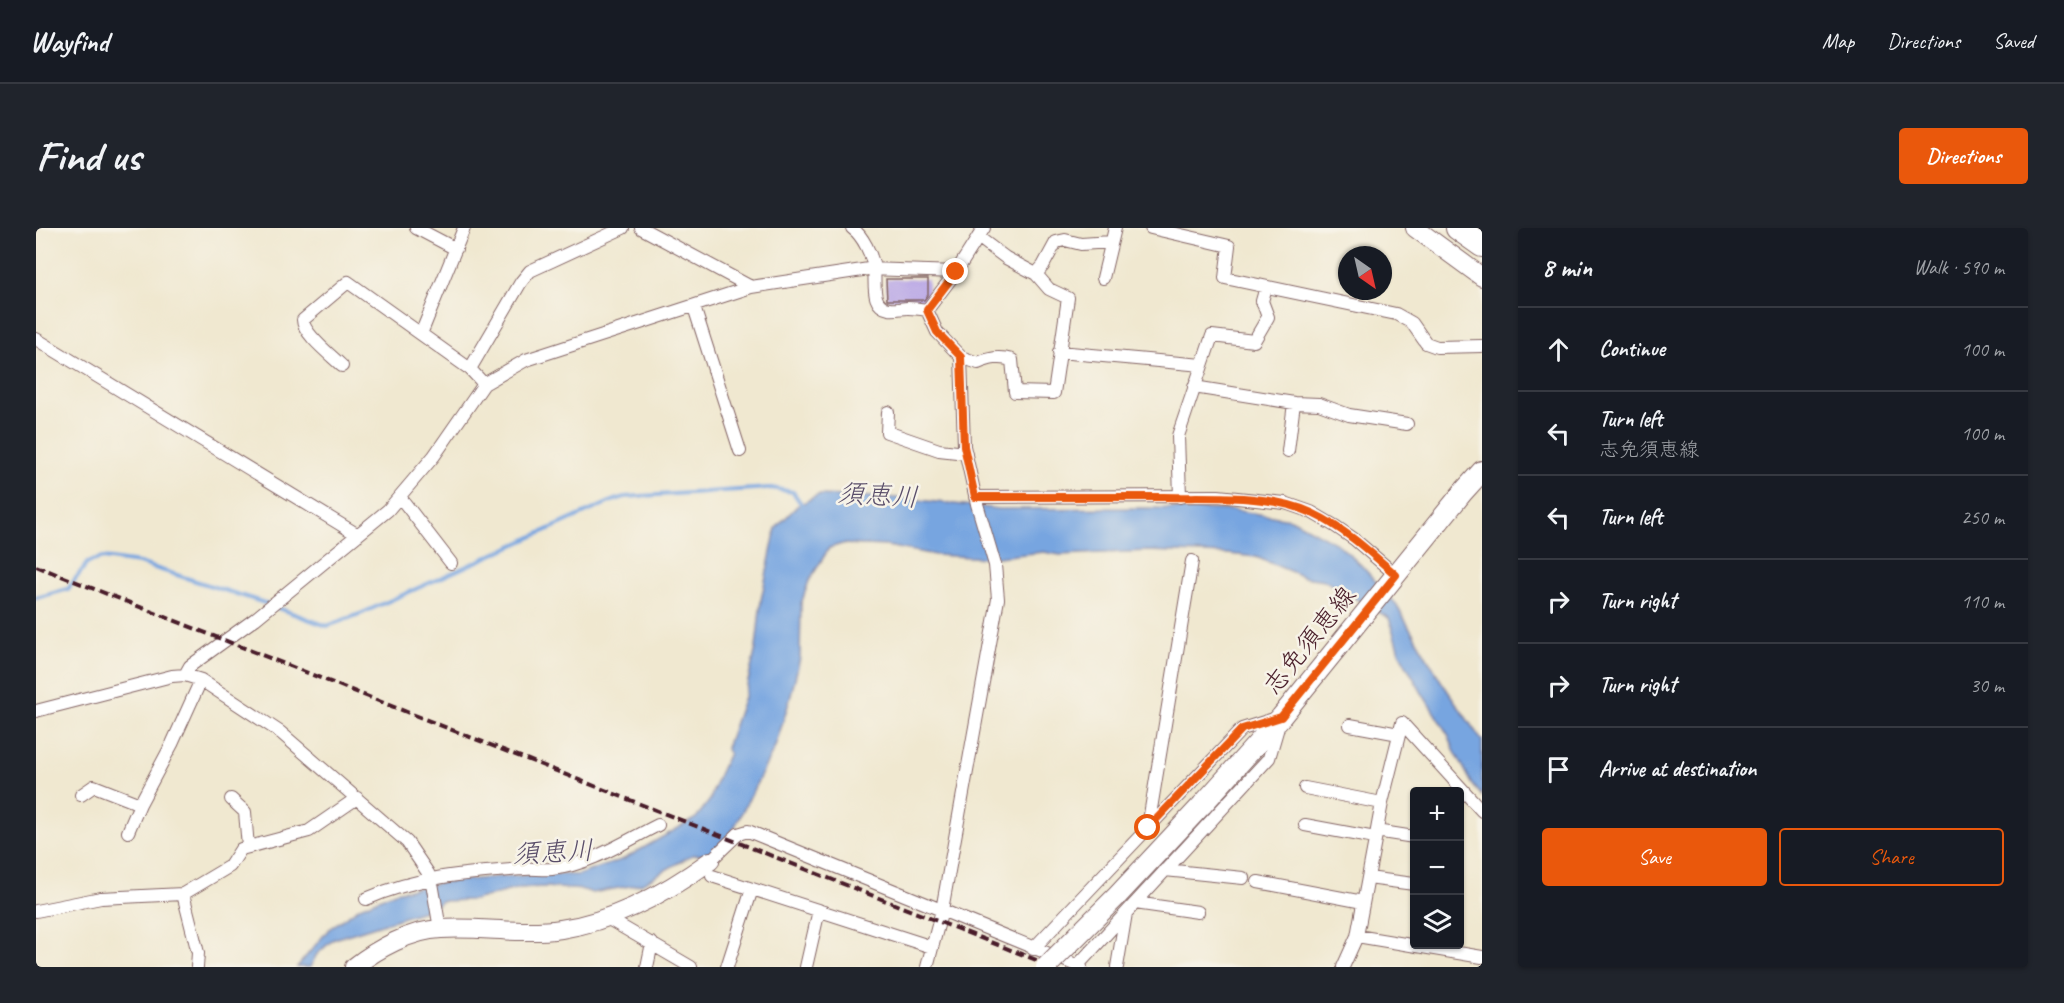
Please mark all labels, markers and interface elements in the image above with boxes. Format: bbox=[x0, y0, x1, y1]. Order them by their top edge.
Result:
text: Wayfind bbox=[30, 24, 109, 59]
text: Map bbox=[1822, 28, 1854, 54]
text: Directions bbox=[1887, 28, 1960, 54]
text: Saved bbox=[1993, 28, 2034, 54]
button: Directions bbox=[1899, 128, 2028, 184]
text: Find us bbox=[36, 130, 141, 183]
north arrow bbox=[1338, 246, 1392, 300]
text: 8 min bbox=[1542, 251, 1592, 284]
text: Walk · 590 m bbox=[1914, 255, 2004, 280]
route end bbox=[942, 258, 968, 284]
icon: ahead bbox=[1542, 333, 1575, 366]
text: Continue bbox=[1599, 335, 1665, 363]
text: 100 m bbox=[1961, 337, 2004, 362]
text: Turn left bbox=[1599, 405, 1663, 433]
icon: left bbox=[1542, 417, 1575, 450]
text: 100 m bbox=[1961, 421, 2004, 446]
text: 志免須恵線 bbox=[1599, 437, 1699, 462]
water label: 須恵川 bbox=[837, 476, 919, 514]
icon: left bbox=[1542, 501, 1575, 534]
text: Turn left bbox=[1599, 503, 1663, 531]
text: 250 m bbox=[1961, 505, 2004, 530]
street label: 志免須恵線 bbox=[1256, 579, 1363, 701]
icon: right bbox=[1542, 585, 1575, 618]
text: Turn right bbox=[1599, 587, 1676, 615]
text: 110 m bbox=[1961, 589, 2004, 614]
icon: right bbox=[1542, 669, 1575, 702]
text: Turn right bbox=[1599, 671, 1676, 699]
text: 30 m bbox=[1970, 673, 2004, 698]
icon: arrive bbox=[1542, 753, 1575, 786]
text: Arrive at destination bbox=[1599, 755, 1756, 783]
map controls bbox=[1410, 787, 1464, 949]
button: + bbox=[1410, 787, 1464, 841]
route start bbox=[1134, 814, 1160, 840]
button: Save bbox=[1542, 828, 1767, 886]
button: Share bbox=[1779, 828, 2004, 886]
water label: 須恵川 bbox=[512, 833, 594, 871]
button: − bbox=[1410, 841, 1464, 895]
button: layers bbox=[1410, 895, 1464, 949]

